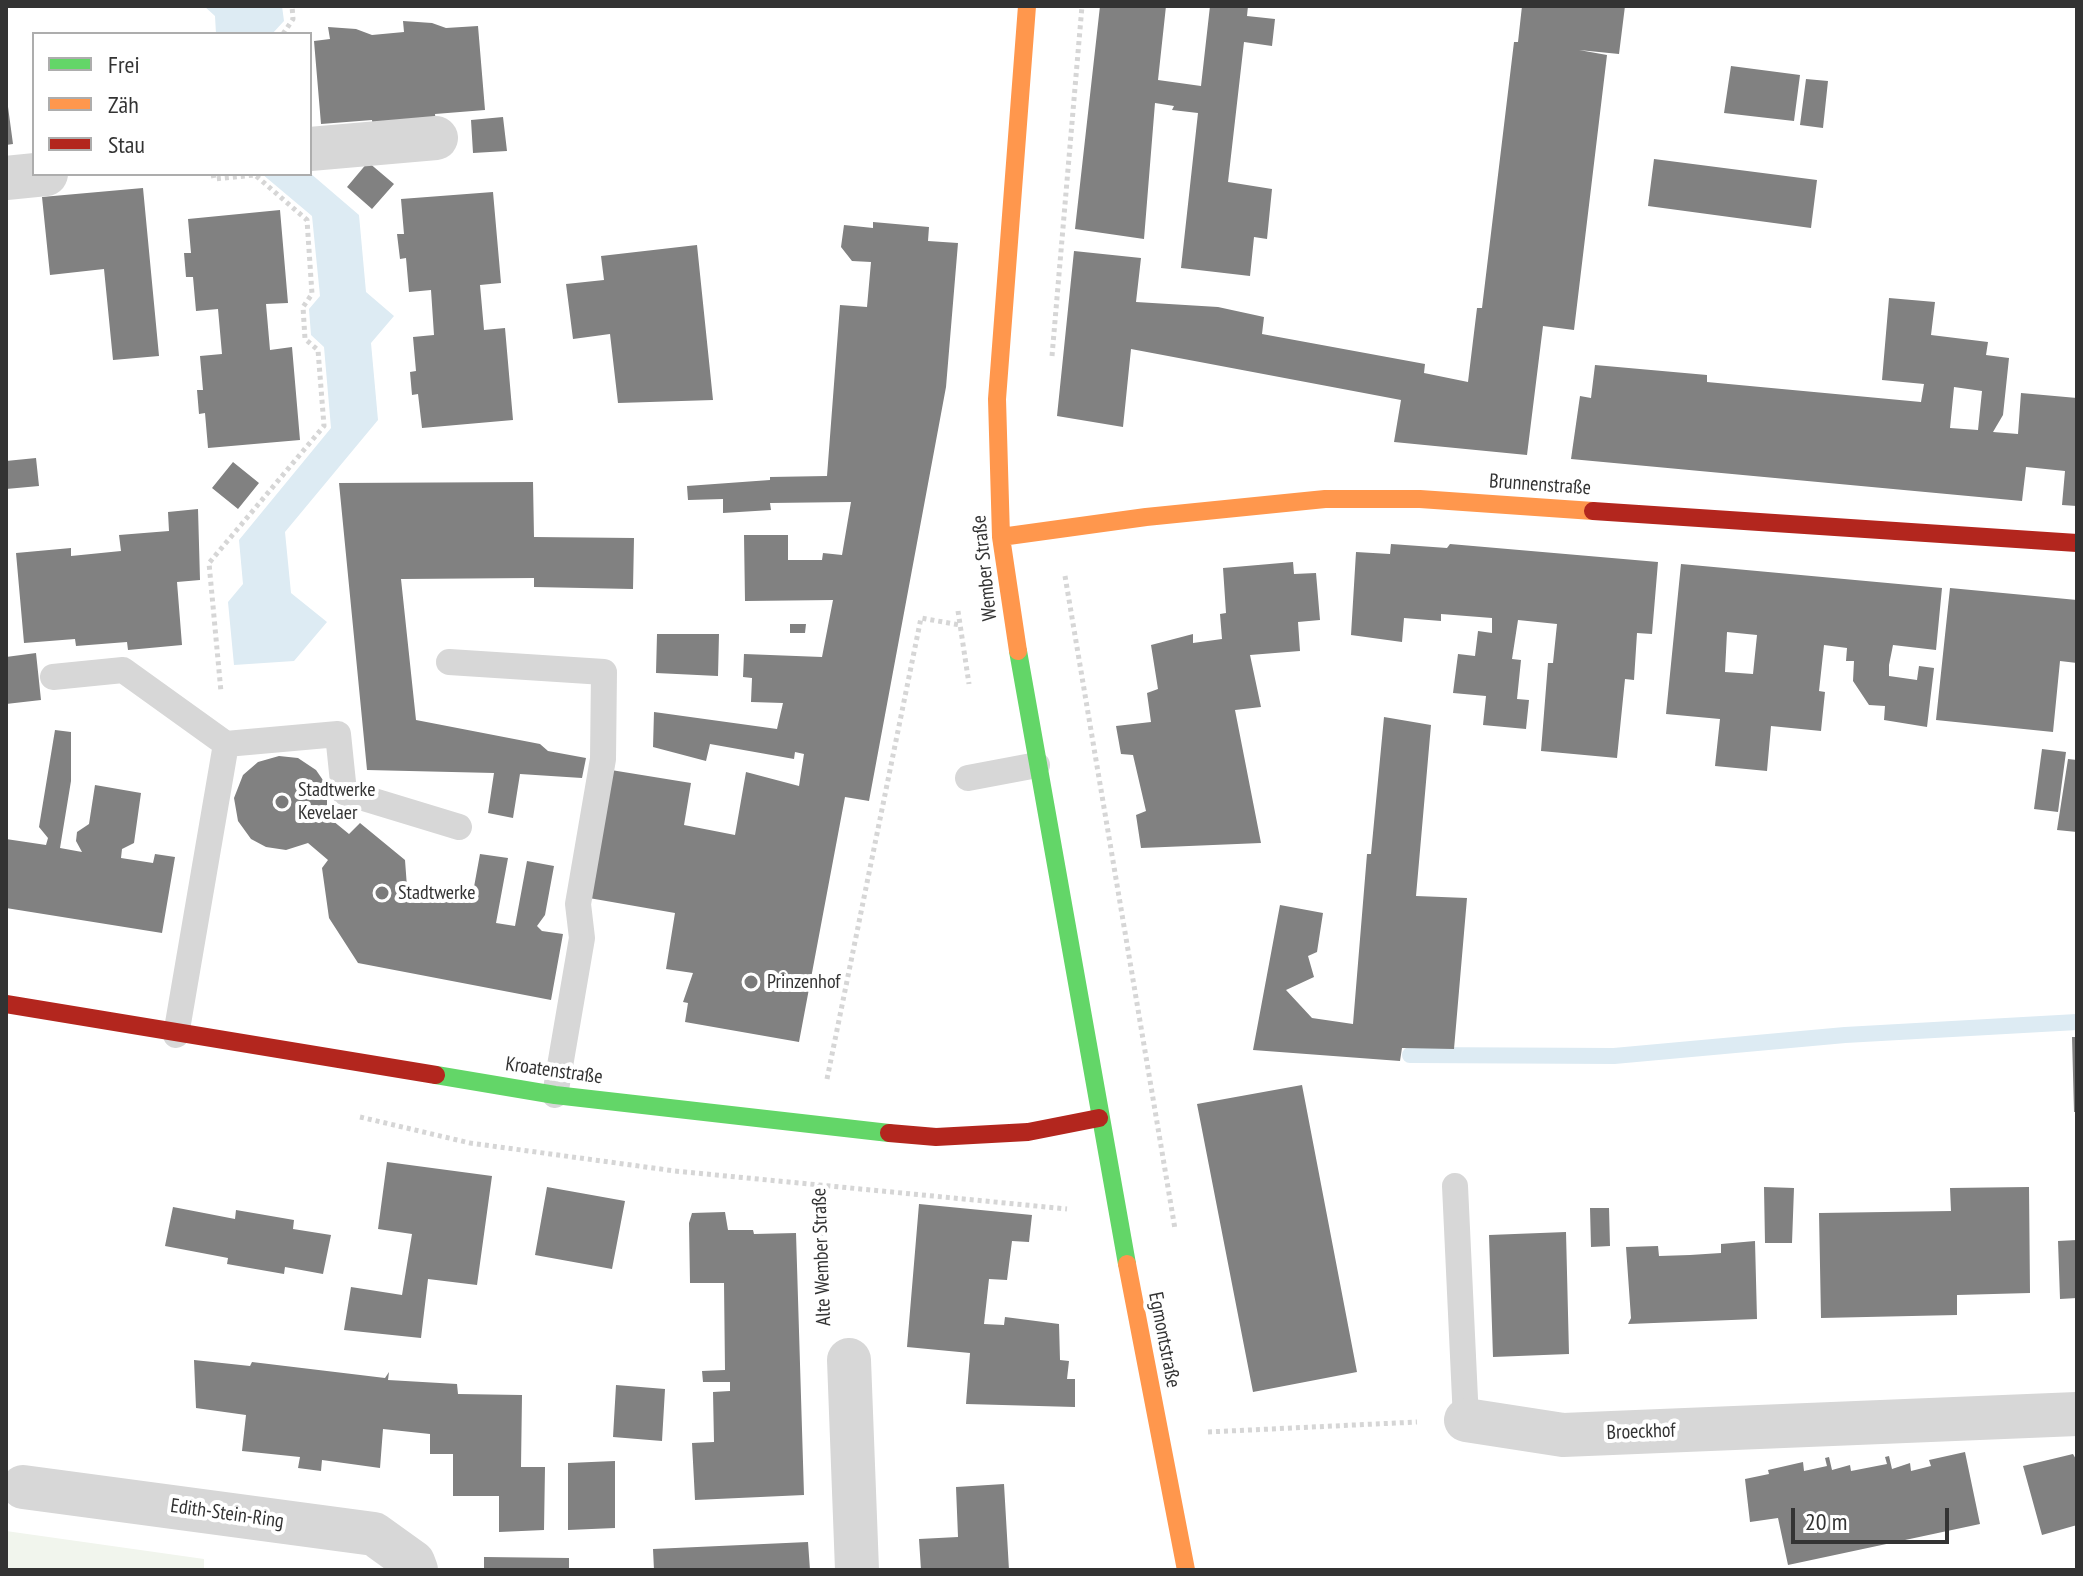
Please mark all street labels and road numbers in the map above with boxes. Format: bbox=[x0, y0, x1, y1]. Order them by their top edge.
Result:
street label: Brunnenstraße bbox=[1488, 469, 1592, 501]
street label: Wember Straße bbox=[968, 514, 1002, 622]
street label: Kroatenstraße bbox=[504, 1052, 604, 1090]
street label: Alte Wember Straße bbox=[808, 1188, 836, 1326]
street label: Egmontstraße bbox=[1143, 1290, 1185, 1390]
street label: Broeckhof bbox=[1606, 1419, 1676, 1445]
street label: Edith-Stein-Ring bbox=[169, 1494, 285, 1534]

